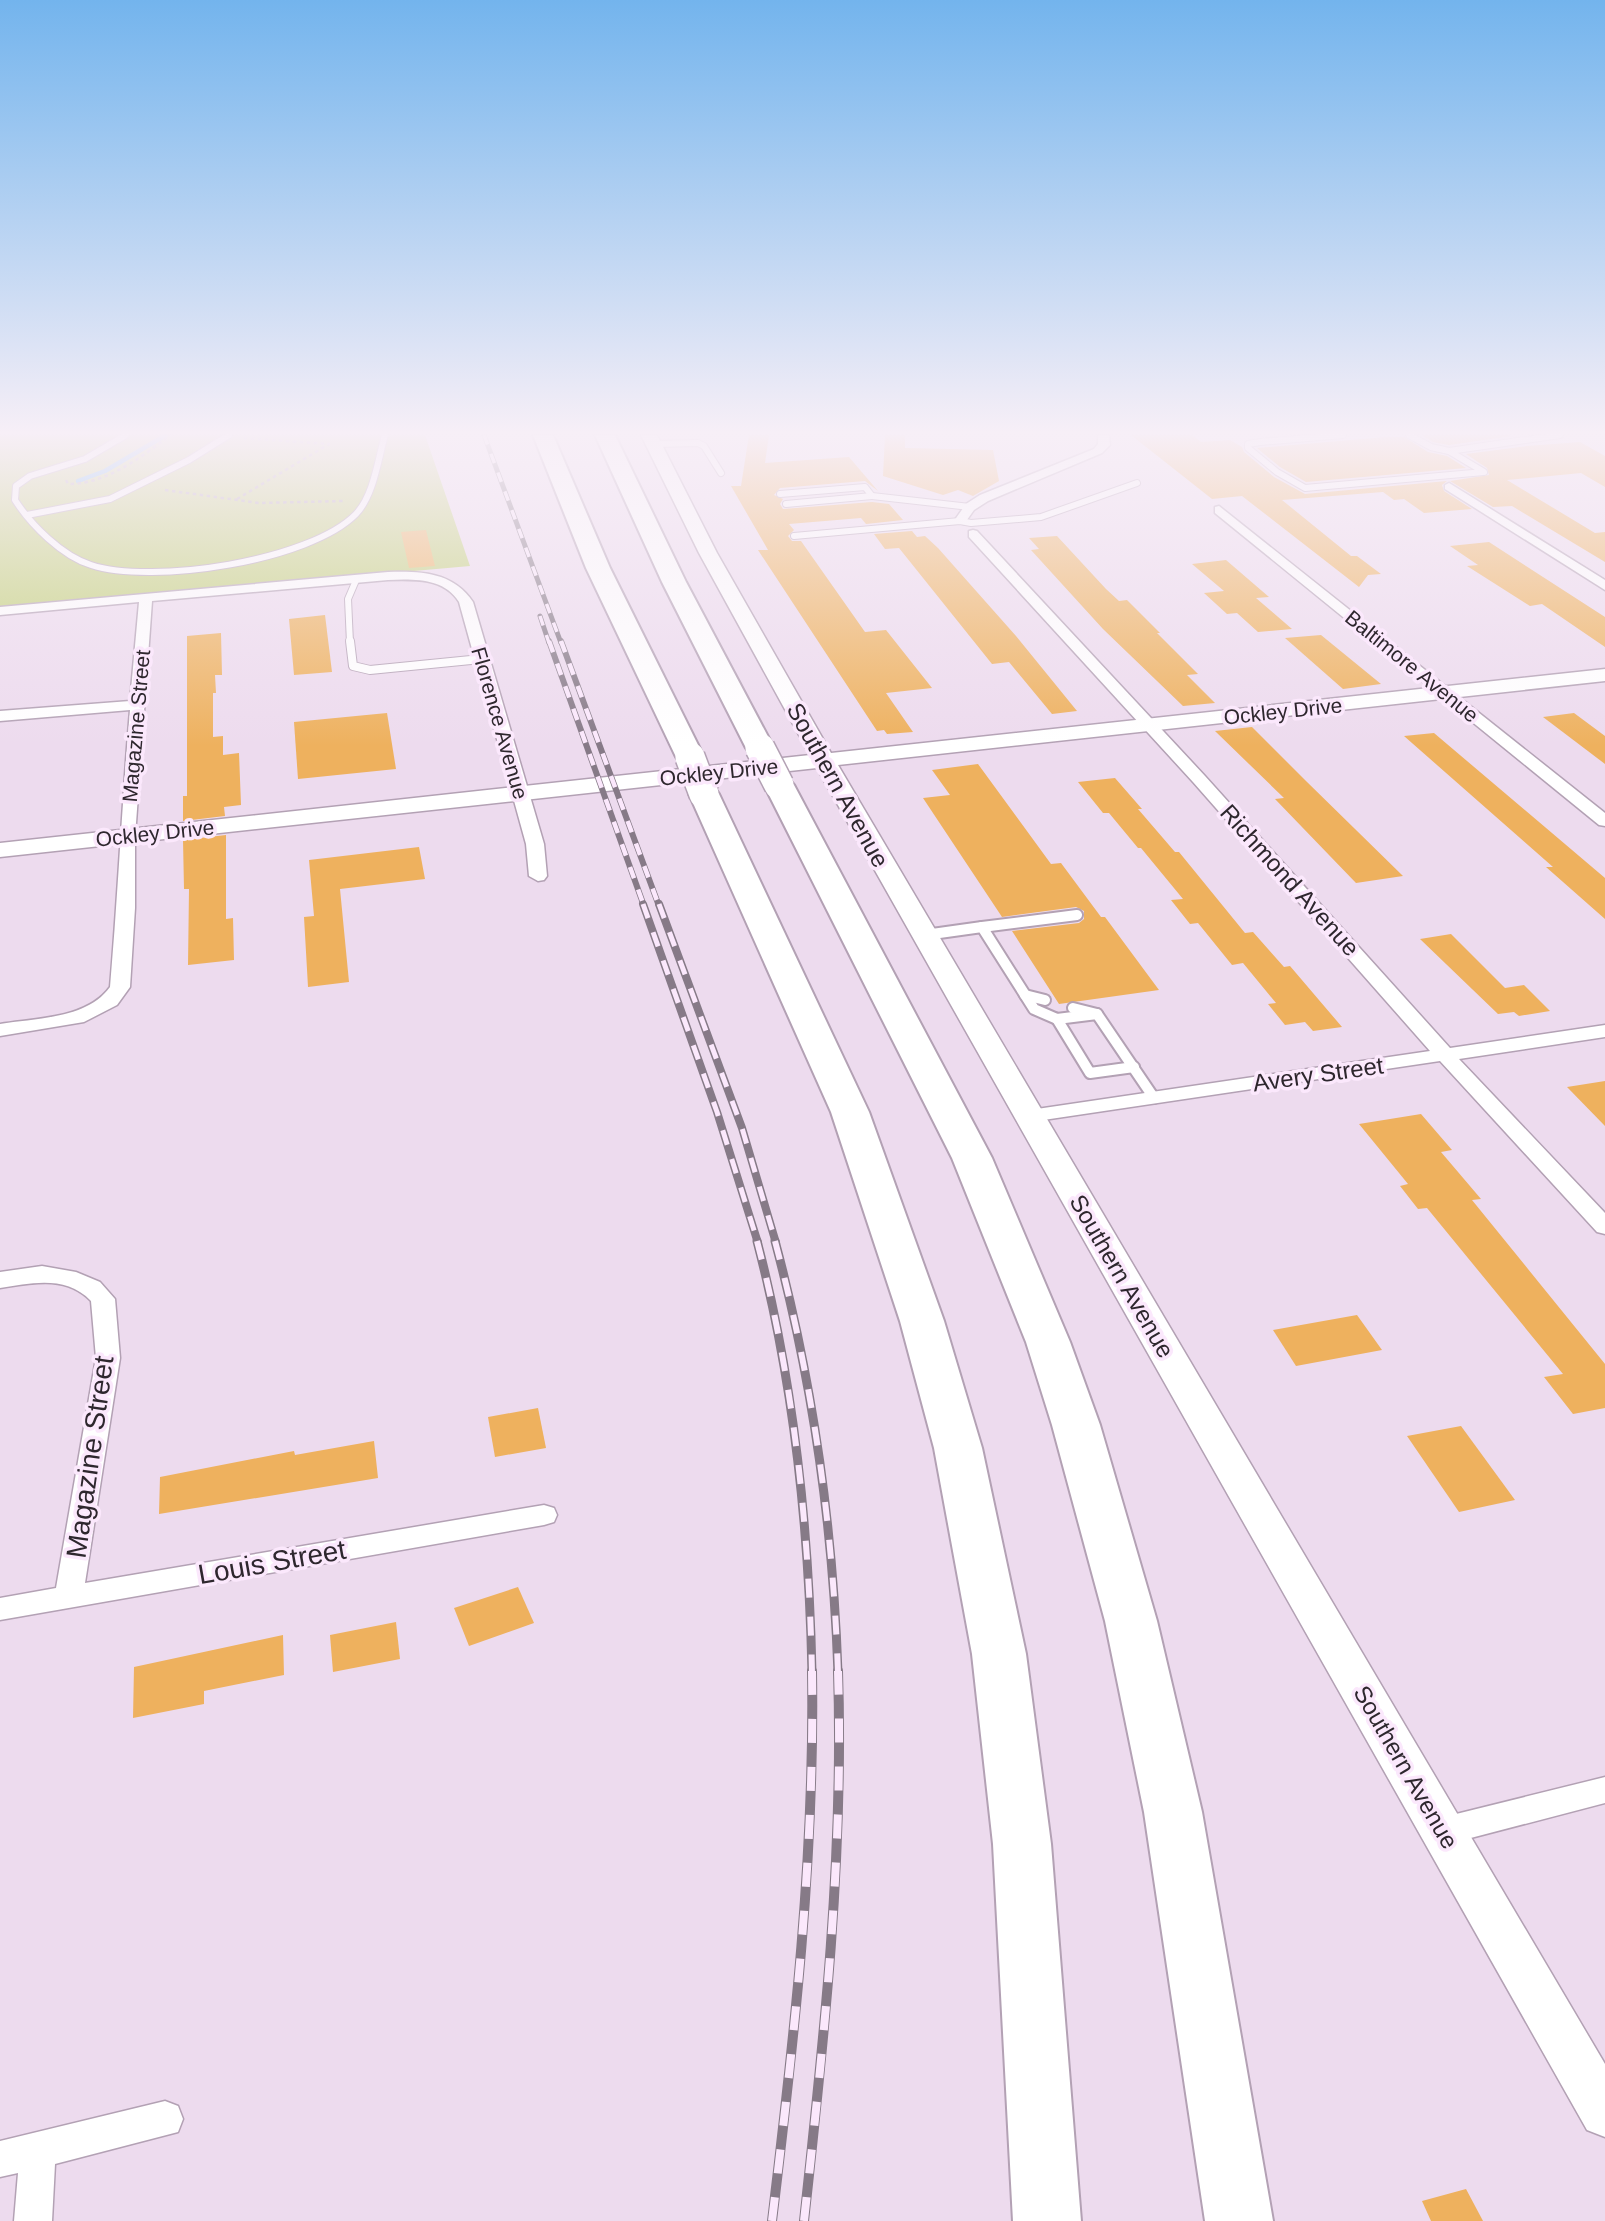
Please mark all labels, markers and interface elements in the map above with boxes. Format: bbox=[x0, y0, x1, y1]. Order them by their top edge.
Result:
street label: Baltimore Avenue bbox=[1341, 605, 1483, 727]
street label: Florence Avenue bbox=[467, 644, 533, 802]
street label: Magazine Street bbox=[118, 649, 154, 803]
street label: Ockley Drive bbox=[1223, 693, 1343, 729]
street label: Southern Avenue bbox=[782, 698, 894, 872]
street label: Ockley Drive bbox=[659, 754, 779, 790]
street label: Richmond Avenue bbox=[1215, 799, 1365, 961]
street label: Ockley Drive bbox=[95, 815, 215, 851]
street label: Avery Street bbox=[1251, 1051, 1385, 1097]
street label: Southern Avenue bbox=[1064, 1190, 1180, 1362]
street label: Magazine Street bbox=[60, 1354, 120, 1560]
street label: Louis Street bbox=[196, 1534, 348, 1590]
street label: Southern Avenue bbox=[1348, 1681, 1464, 1853]

